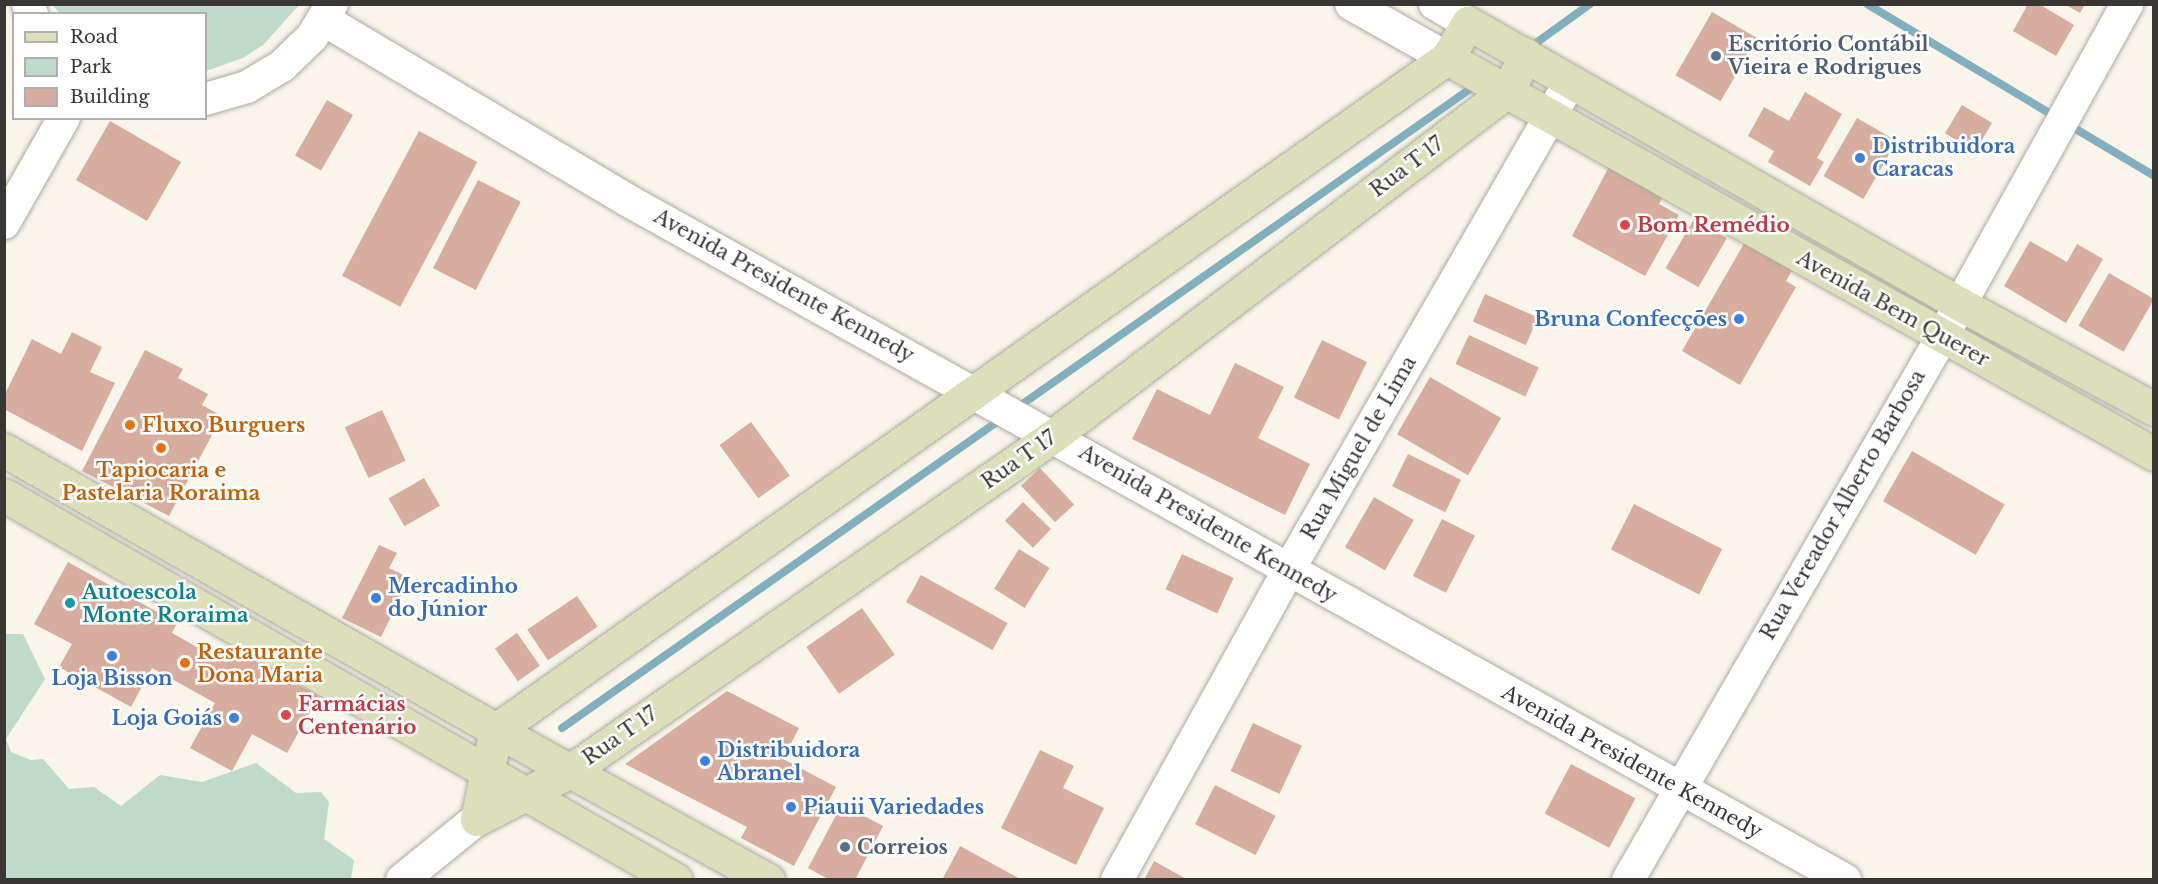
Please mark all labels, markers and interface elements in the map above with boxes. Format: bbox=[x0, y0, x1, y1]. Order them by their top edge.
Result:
legend bbox=[12, 12, 207, 120]
text: Road bbox=[70, 26, 118, 48]
place label: Escritório Contábil Vieira e Rodrigues bbox=[1728, 33, 1929, 80]
marker: Escritório Contábil Vieira e Rodrigues bbox=[1709, 49, 1723, 63]
text: Park bbox=[70, 56, 112, 78]
text: Building bbox=[70, 86, 149, 108]
street label: Rua T 17 bbox=[1365, 131, 1449, 203]
place label: Distribuidora Caracas bbox=[1872, 134, 2015, 181]
marker: Distribuidora Caracas bbox=[1853, 151, 1867, 165]
street label: Avenida Presidente Kennedy bbox=[650, 204, 918, 368]
place label: Bom Remédio bbox=[1637, 213, 1790, 237]
marker: Bom Remédio bbox=[1618, 218, 1632, 232]
street label: Avenida Bem Querer bbox=[1792, 246, 1994, 372]
place label: Bruna Confecções bbox=[1534, 307, 1727, 331]
marker: Bruna Confecções bbox=[1732, 312, 1746, 326]
street label: Rua Miguel de Lima bbox=[1297, 352, 1421, 544]
street label: Rua Vereador Alberto Barbosa bbox=[1755, 365, 1931, 645]
place label: Fluxo Burguers bbox=[142, 413, 305, 437]
marker: Fluxo Burguers bbox=[123, 418, 137, 432]
street label: Rua T 17 bbox=[977, 425, 1061, 495]
street label: Avenida Presidente Kennedy bbox=[1075, 440, 1341, 608]
marker: Tapiocaria e Pastelaria Roraima bbox=[154, 441, 168, 455]
place label: Tapiocaria e Pastelaria Roraima bbox=[62, 458, 260, 505]
place label: Mercadinho do Júnior bbox=[388, 574, 518, 621]
place label: Autoescola Monte Roraima bbox=[82, 580, 248, 627]
marker: Mercadinho do Júnior bbox=[369, 591, 383, 605]
marker: Autoescola Monte Roraima bbox=[63, 596, 77, 610]
place label: Restaurante Dona Maria bbox=[197, 640, 323, 687]
marker: Loja Bisson bbox=[105, 649, 119, 663]
marker: Restaurante Dona Maria bbox=[178, 656, 192, 670]
place label: Loja Bisson bbox=[51, 666, 173, 690]
street label: Avenida Presidente Kennedy bbox=[1498, 680, 1766, 844]
place label: Farmácias Centenário bbox=[298, 692, 416, 739]
street label: Rua T 17 bbox=[578, 701, 662, 771]
place label: Loja Goiás bbox=[112, 706, 222, 730]
marker: Farmácias Centenário bbox=[279, 708, 293, 722]
marker: Loja Goiás bbox=[227, 711, 241, 725]
place label: Distribuidora Abranel bbox=[717, 738, 860, 785]
marker: Distribuidora Abranel bbox=[698, 754, 712, 768]
place label: Piauii Variedades bbox=[803, 795, 985, 819]
marker: Piauii Variedades bbox=[784, 800, 798, 814]
place label: Correios bbox=[857, 835, 948, 859]
marker: Correios bbox=[838, 840, 852, 854]

